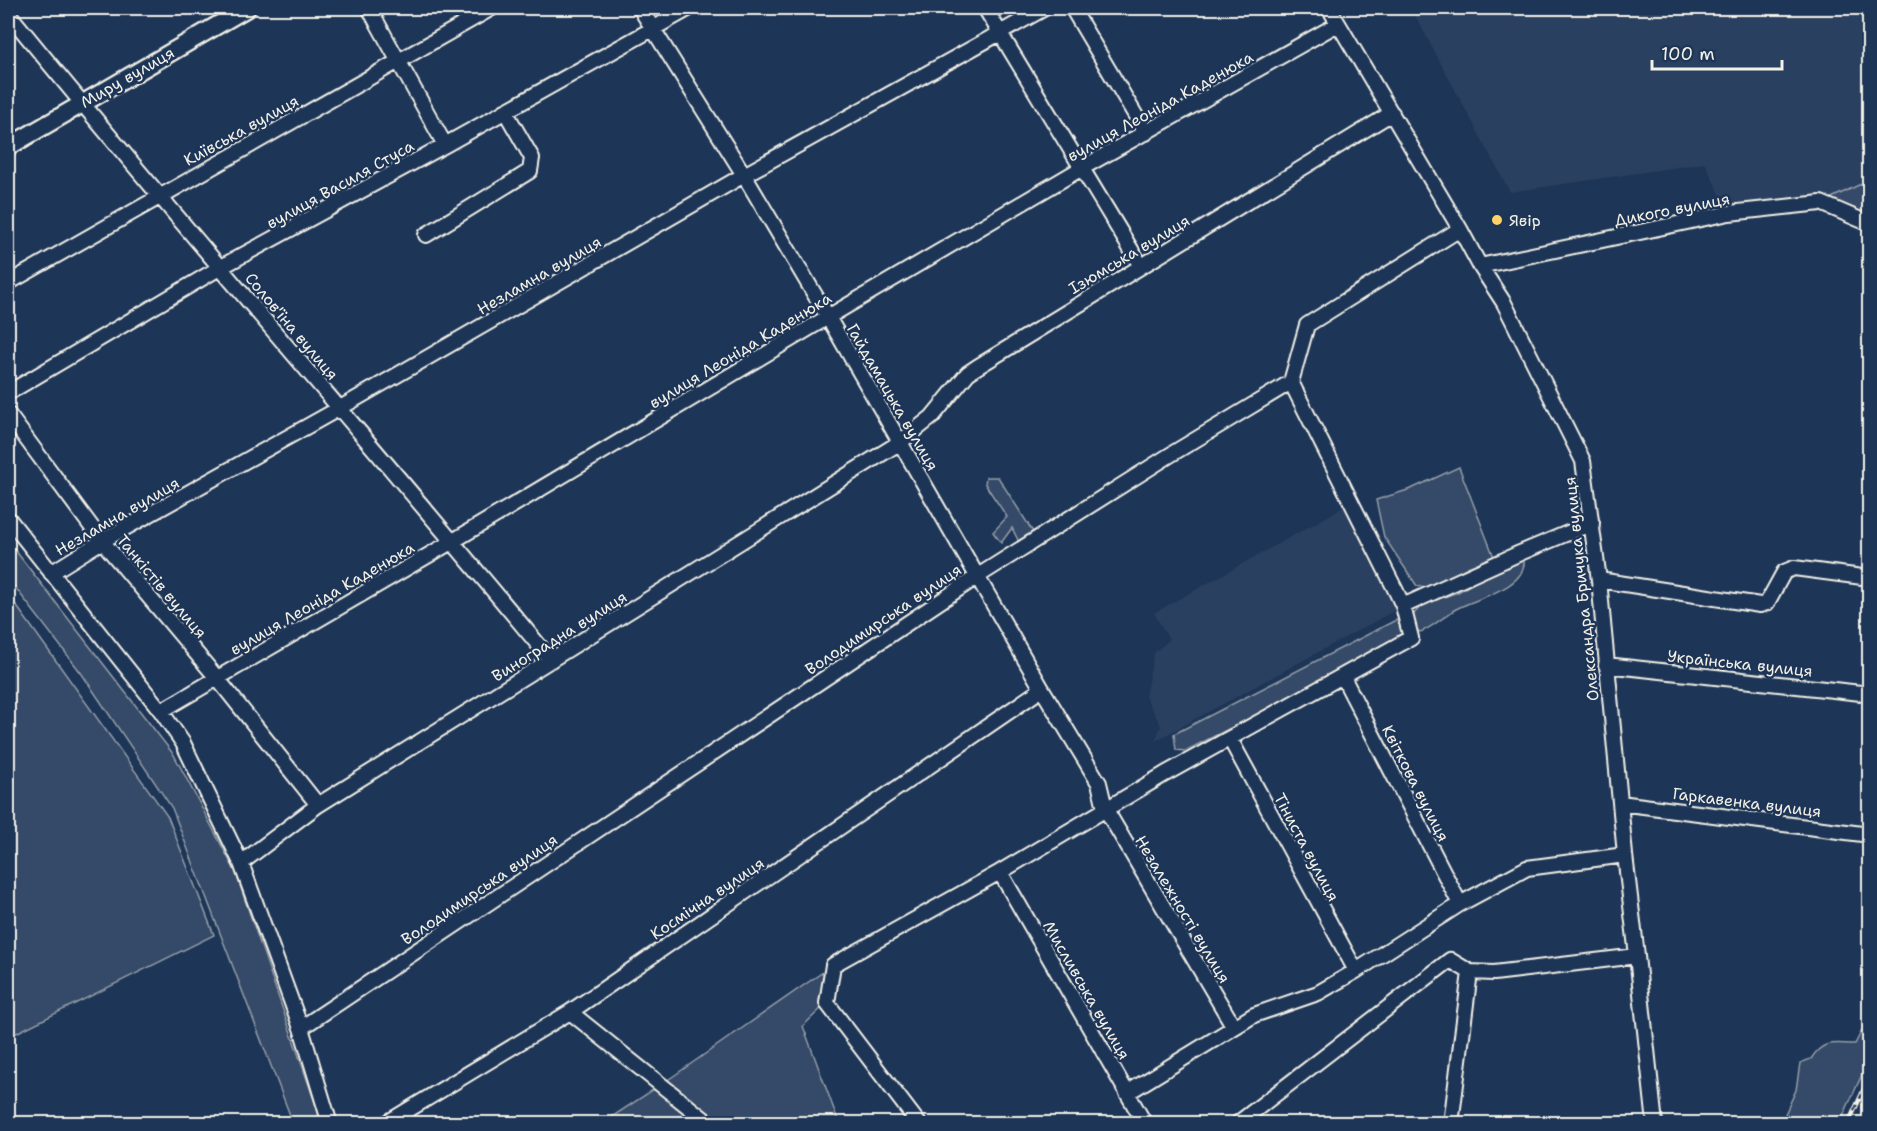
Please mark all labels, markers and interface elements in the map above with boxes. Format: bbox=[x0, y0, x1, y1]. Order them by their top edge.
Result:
scale bar bbox=[1652, 33, 1782, 71]
street label: Миру вулиця bbox=[76, 42, 178, 113]
text: 100 m bbox=[1661, 42, 1715, 66]
street label: вулиця Леоніда Каденюка bbox=[1064, 46, 1257, 166]
street label: Київська вулиця bbox=[180, 90, 302, 171]
street label: вулиця Василя Стуса bbox=[263, 135, 418, 234]
street label: Дикого вулиця bbox=[1613, 188, 1732, 231]
street label: Ізюмська вулиця bbox=[1065, 210, 1194, 299]
place label: Явiр bbox=[1509, 210, 1541, 231]
marker: Явiр bbox=[1490, 213, 1504, 227]
street label: Незламна вулиця bbox=[473, 231, 605, 320]
street label: Солов'їна вулиця bbox=[240, 268, 343, 385]
street label: вулиця Леоніда Каденюка bbox=[645, 288, 835, 413]
street label: Гайдамацька вулиця bbox=[842, 320, 943, 475]
street label: Незламна вулиця bbox=[51, 472, 183, 561]
street label: Олександра Бричука вулиця bbox=[1559, 476, 1604, 702]
street label: Танкістів вулиця bbox=[112, 530, 211, 643]
street label: вулиця Леоніда Каденюка bbox=[226, 537, 418, 660]
street label: Володимирська вулиця bbox=[801, 559, 966, 680]
street label: Виноградна вулиця bbox=[488, 586, 631, 687]
street label: Українська вулиця bbox=[1666, 645, 1814, 682]
street label: Квіткова вулиця bbox=[1377, 721, 1454, 845]
street label: Гаркавенка вулиця bbox=[1671, 783, 1822, 822]
street label: Тіниста вулиця bbox=[1269, 789, 1344, 905]
street label: Володимирська вулиця bbox=[397, 829, 562, 950]
street label: Незалежності вулиця bbox=[1130, 831, 1235, 987]
street label: Космічна вулиця bbox=[646, 853, 768, 944]
street label: Мисливська вулиця bbox=[1038, 917, 1135, 1063]

